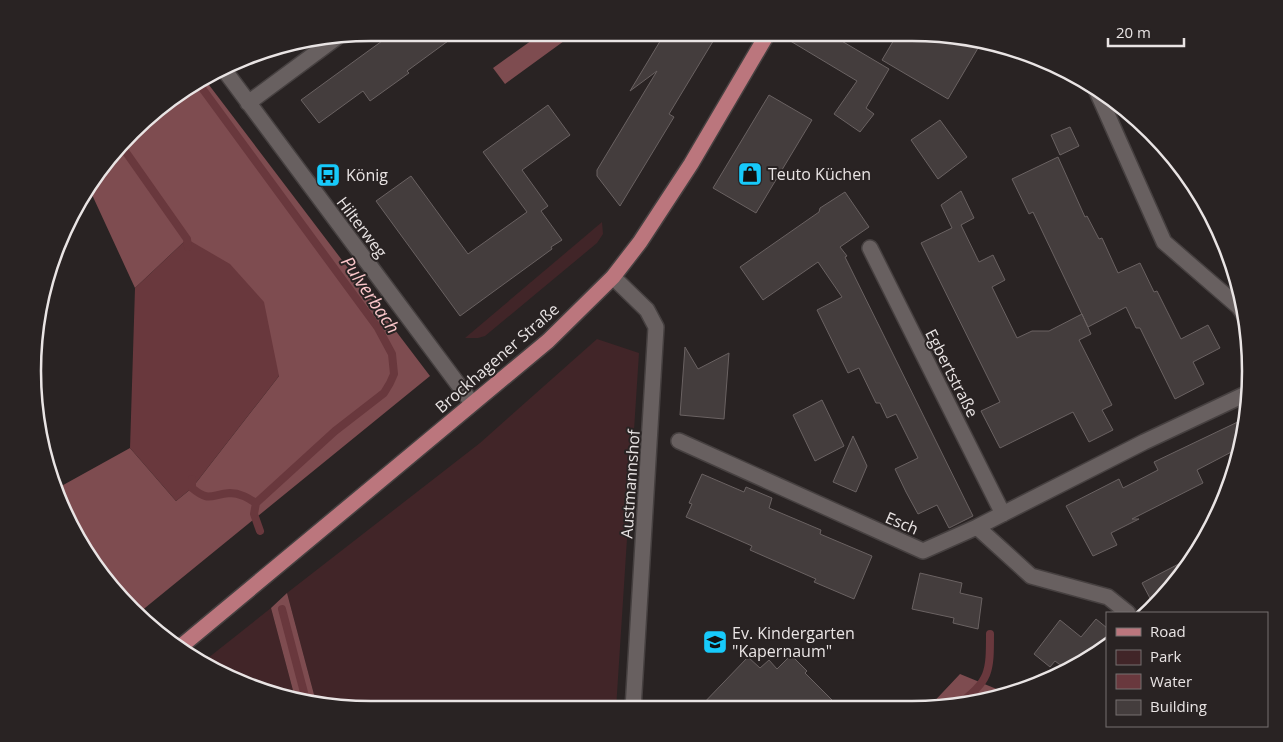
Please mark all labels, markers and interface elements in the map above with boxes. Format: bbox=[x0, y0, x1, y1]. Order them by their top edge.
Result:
scale bar bbox=[1108, 15, 1184, 47]
text: 20 m bbox=[1116, 22, 1151, 42]
shop icon: Teuto Küchen bbox=[737, 161, 763, 187]
bus stop icon: König bbox=[315, 162, 341, 188]
place label: Teuto Küchen bbox=[768, 163, 871, 185]
place label: König bbox=[346, 164, 388, 186]
street label: Hilterweg bbox=[332, 192, 392, 262]
water label: Pulverbach bbox=[336, 251, 406, 338]
street label: Brockhagener Straße bbox=[430, 298, 564, 418]
street label: Egbertstraße bbox=[920, 325, 984, 421]
street label: Austmannshof bbox=[615, 427, 645, 539]
street label: Esch bbox=[882, 506, 922, 540]
legend bbox=[1106, 612, 1268, 727]
text: Road bbox=[1150, 621, 1186, 641]
place label: Ev. Kindergarten "Kapernaum" bbox=[732, 622, 855, 662]
school or university icon: Ev. Kindergarten "Kapernaum" bbox=[702, 629, 728, 655]
text: Park bbox=[1150, 646, 1181, 666]
text: Water bbox=[1150, 671, 1192, 691]
text: Building bbox=[1150, 696, 1207, 716]

